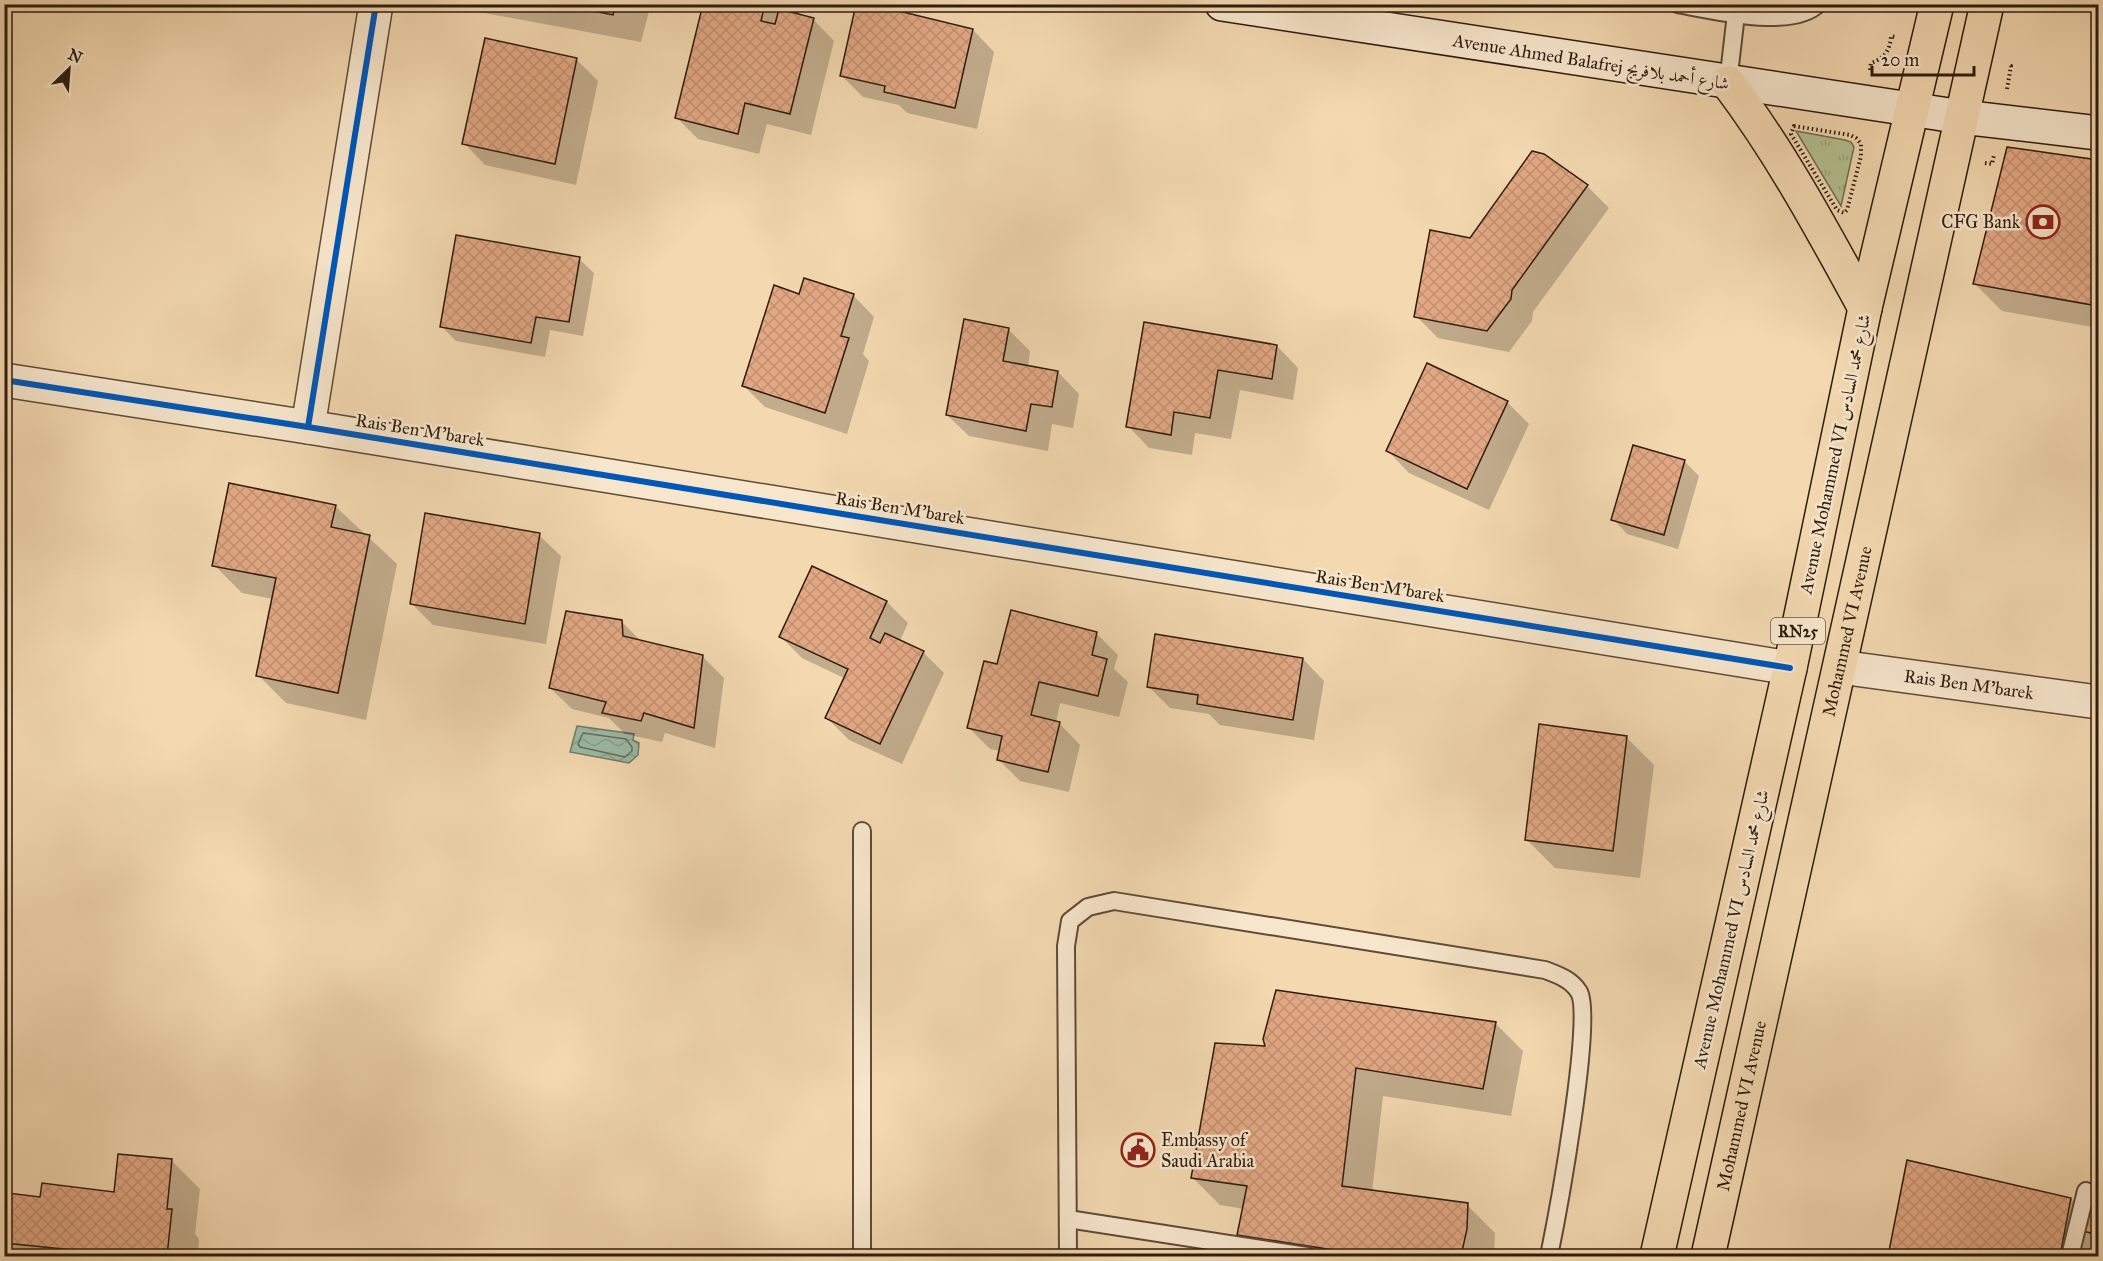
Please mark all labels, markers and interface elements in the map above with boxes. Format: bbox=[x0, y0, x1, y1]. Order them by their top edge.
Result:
street label: Avenue Ahmed Balafrej شارع أحمد بلافريج bbox=[1449, 27, 1731, 100]
north arrow bbox=[39, 39, 99, 99]
scale bar bbox=[1872, 39, 1974, 77]
text: N bbox=[65, 44, 86, 68]
text: 20 m bbox=[1881, 49, 1919, 71]
bank icon: CFG Bank bbox=[2025, 204, 2061, 240]
place label: CFG Bank bbox=[1941, 211, 2021, 233]
street label: Avenue Mohammed VI شارع محمد السادس bbox=[1794, 312, 1879, 598]
street label: Rais Ben M’barek bbox=[354, 409, 487, 451]
street label: Rais Ben M’barek bbox=[834, 487, 967, 529]
street label: Mohammed VI Avenue bbox=[1818, 544, 1877, 719]
street label: Rais Ben M’barek bbox=[1314, 565, 1447, 607]
road number: RN25 bbox=[1771, 618, 1825, 644]
street label: Rais Ben M’barek bbox=[1903, 665, 2036, 704]
street label: Avenue Mohammed VI شارع محمد السادس bbox=[1688, 787, 1778, 1073]
street label: Mohammed VI Avenue bbox=[1712, 1018, 1771, 1193]
place label: Embassy of Saudi Arabia bbox=[1161, 1129, 1255, 1172]
public building icon: Embassy of Saudi Arabia bbox=[1120, 1132, 1156, 1168]

